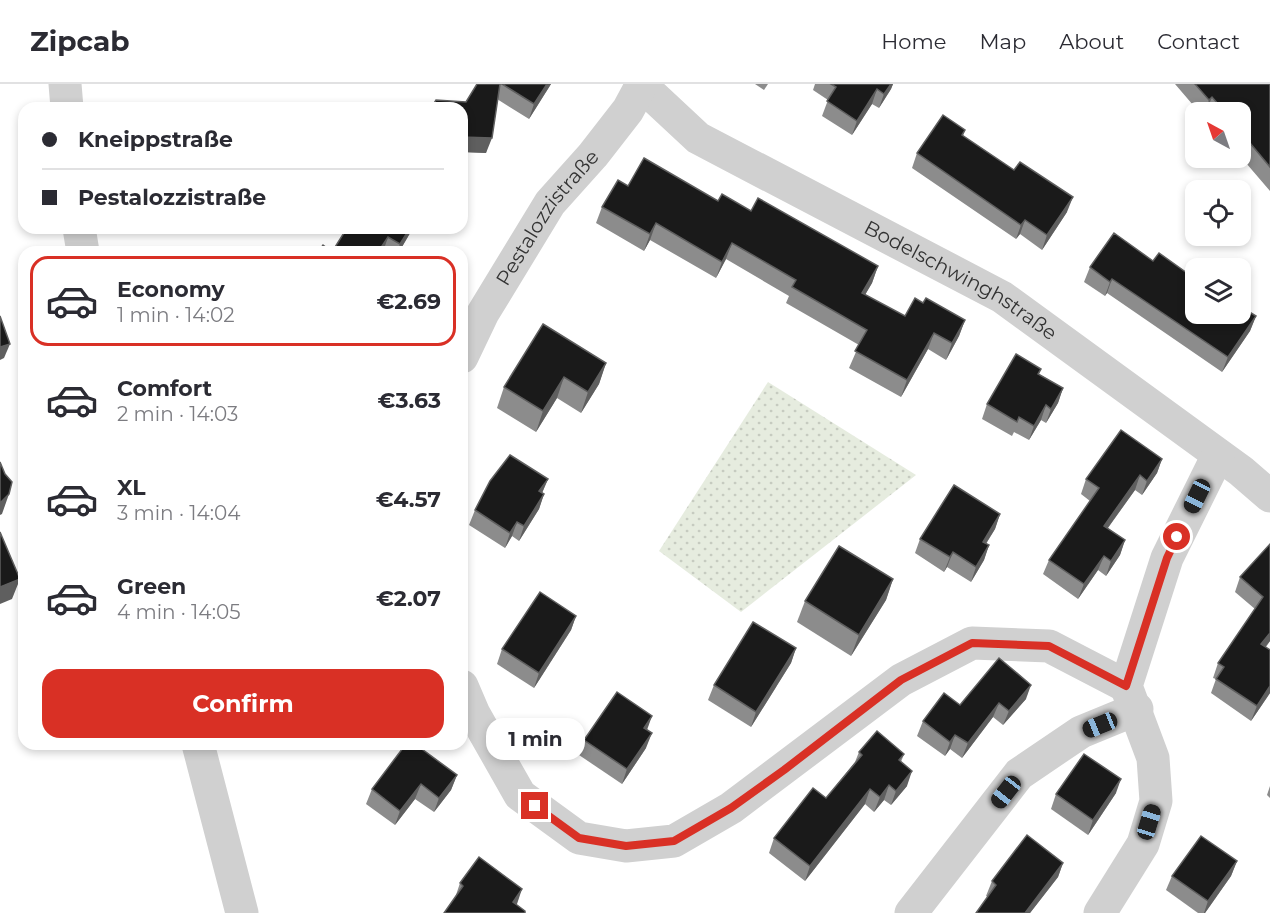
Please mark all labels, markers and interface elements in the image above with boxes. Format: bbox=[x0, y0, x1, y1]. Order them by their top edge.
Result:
text: Zipcab bbox=[30, 24, 130, 58]
text: Home bbox=[881, 29, 946, 54]
text: Map bbox=[979, 29, 1026, 54]
text: About bbox=[1059, 29, 1124, 54]
text: Contact bbox=[1157, 29, 1240, 54]
north arrow bbox=[1185, 102, 1251, 168]
map controls bbox=[1185, 102, 1251, 324]
text: Kneippstraße bbox=[78, 126, 233, 153]
street label: Pestalozzistraße bbox=[491, 145, 604, 290]
button: locate bbox=[1185, 180, 1251, 246]
text: Pestalozzistraße bbox=[78, 184, 266, 211]
street label: Bodelschwinghstraße bbox=[860, 215, 1062, 345]
button: layers bbox=[1185, 258, 1251, 324]
icon: car bbox=[45, 274, 99, 328]
text: Economy bbox=[117, 276, 225, 303]
text: €2.69 bbox=[377, 288, 441, 315]
text: 1 min · 14:02 bbox=[117, 303, 235, 327]
icon: car bbox=[45, 373, 99, 427]
text: Comfort bbox=[117, 375, 212, 402]
text: €3.63 bbox=[378, 387, 441, 414]
text: 2 min · 14:03 bbox=[117, 402, 238, 426]
icon: car bbox=[45, 472, 99, 526]
text: XL bbox=[117, 474, 146, 501]
car bbox=[1181, 476, 1213, 516]
text: €4.57 bbox=[376, 486, 441, 513]
text: 3 min · 14:04 bbox=[117, 501, 240, 525]
route start bbox=[1163, 523, 1190, 550]
icon: car bbox=[45, 571, 99, 625]
text: Green bbox=[117, 573, 186, 600]
text: €2.07 bbox=[376, 585, 441, 612]
text: 4 min · 14:05 bbox=[117, 600, 240, 624]
button: Confirm bbox=[42, 669, 444, 738]
car bbox=[1080, 710, 1120, 740]
callout: 1 min bbox=[486, 719, 584, 761]
text: 1 min bbox=[508, 727, 563, 751]
car bbox=[988, 772, 1024, 812]
route end bbox=[521, 792, 548, 819]
car bbox=[1135, 802, 1163, 842]

